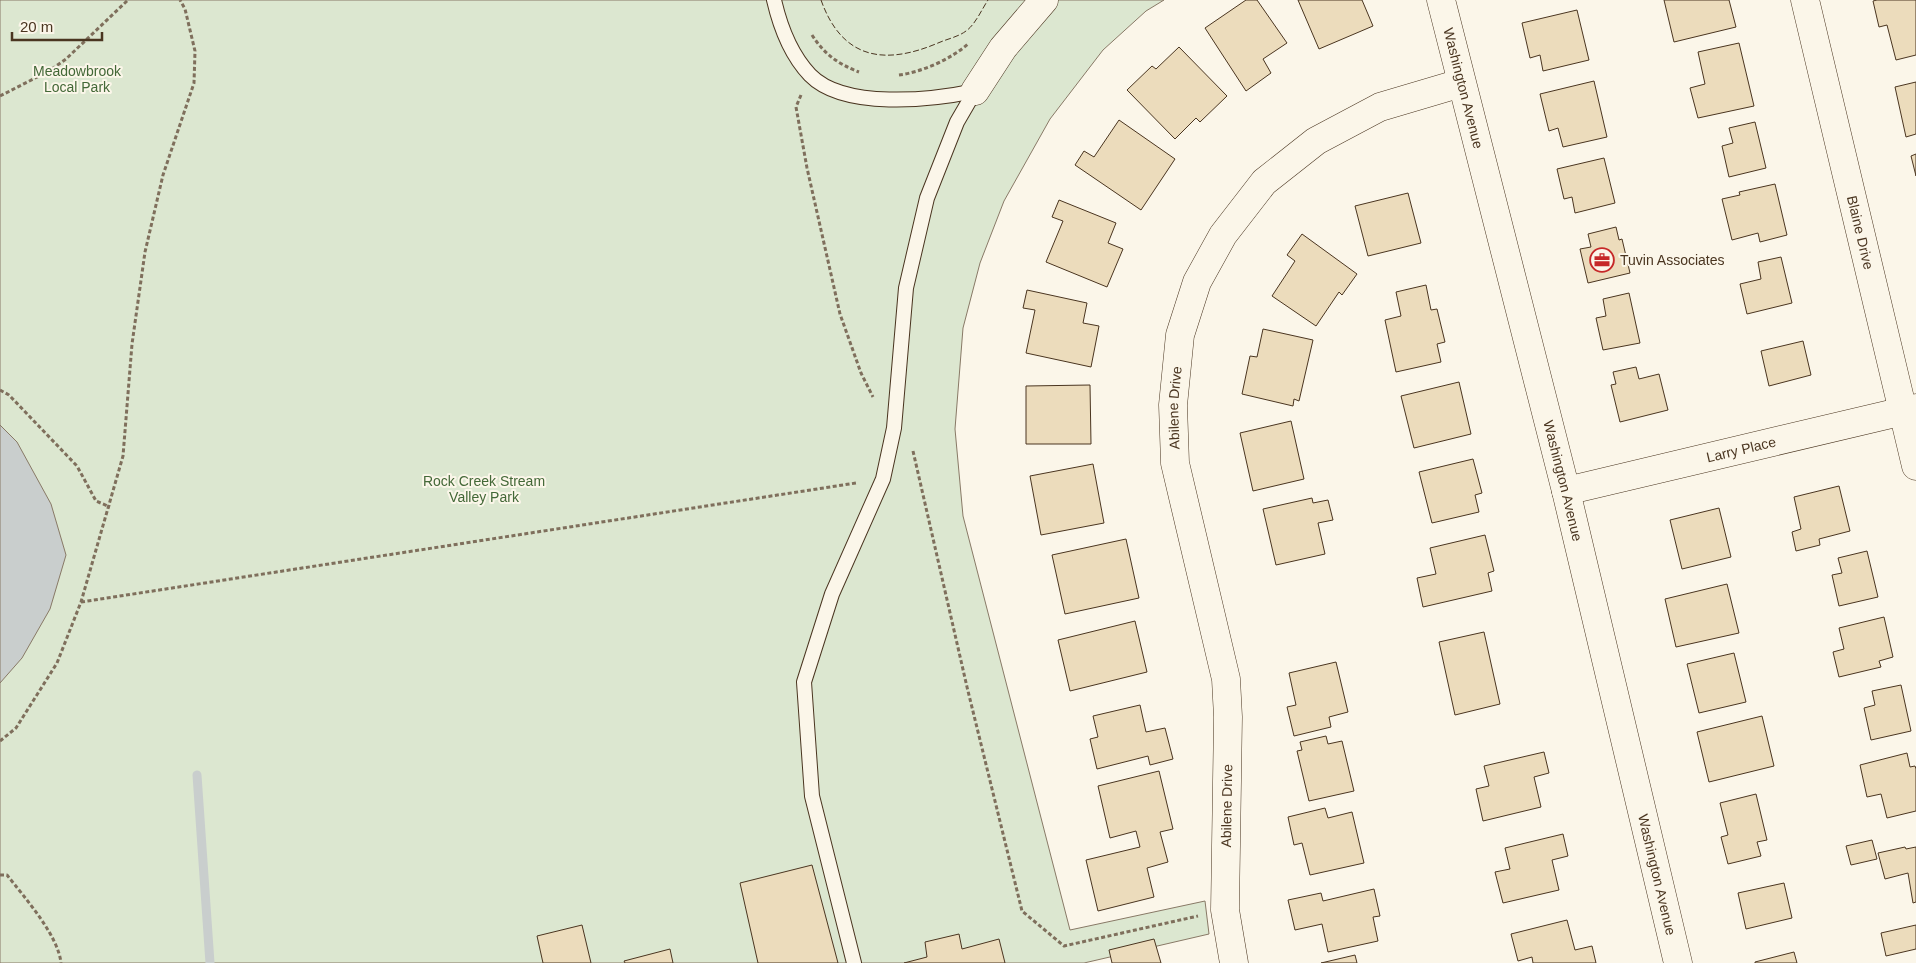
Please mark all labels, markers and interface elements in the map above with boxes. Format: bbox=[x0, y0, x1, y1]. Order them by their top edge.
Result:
scale bar bbox=[12, 10, 102, 42]
text: 20 m bbox=[20, 18, 53, 35]
street label: Washington Avenue bbox=[1440, 26, 1487, 150]
park label: Meadowbrook Local Park bbox=[33, 63, 122, 95]
street label: Blaine Drive bbox=[1844, 194, 1877, 271]
office icon: Tuvin Associates bbox=[1589, 247, 1615, 273]
place label: Tuvin Associates bbox=[1620, 252, 1725, 268]
street label: Abilene Drive bbox=[1165, 365, 1185, 450]
street label: Washington Avenue bbox=[1540, 419, 1586, 543]
street label: Larry Place bbox=[1705, 433, 1778, 465]
park label: Rock Creek Stream Valley Park bbox=[423, 473, 545, 505]
street label: Abilene Drive bbox=[1218, 764, 1235, 848]
street label: Washington Avenue bbox=[1635, 813, 1679, 937]

